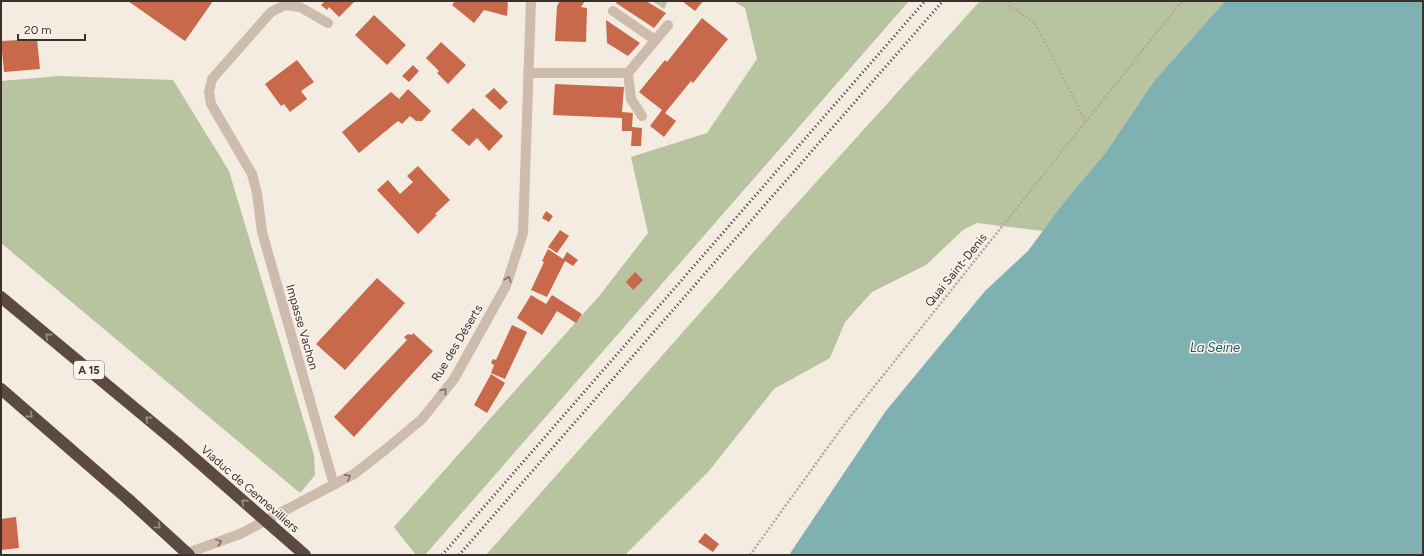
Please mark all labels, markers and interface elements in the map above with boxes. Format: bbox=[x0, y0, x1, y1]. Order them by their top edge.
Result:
scale bar bbox=[18, 16, 85, 42]
text: 20 m bbox=[24, 23, 52, 37]
street label: Quai Saint-Denis bbox=[922, 230, 990, 310]
one-way arrow bbox=[503, 275, 512, 282]
street label: Impasse Vachon bbox=[283, 283, 321, 372]
street label: Rue des Déserts bbox=[429, 302, 486, 384]
one-way arrow bbox=[45, 333, 52, 340]
water label: La Seine bbox=[1190, 340, 1240, 355]
road number: A 15 bbox=[74, 361, 104, 379]
one-way arrow bbox=[439, 389, 446, 396]
one-way arrow bbox=[26, 410, 33, 417]
one-way arrow bbox=[145, 416, 152, 423]
street label: Viaduc de Gennevilliers bbox=[198, 442, 302, 536]
one-way arrow bbox=[344, 475, 351, 482]
one-way arrow bbox=[241, 499, 249, 506]
one-way arrow bbox=[153, 522, 160, 529]
one-way arrow bbox=[216, 538, 223, 546]

